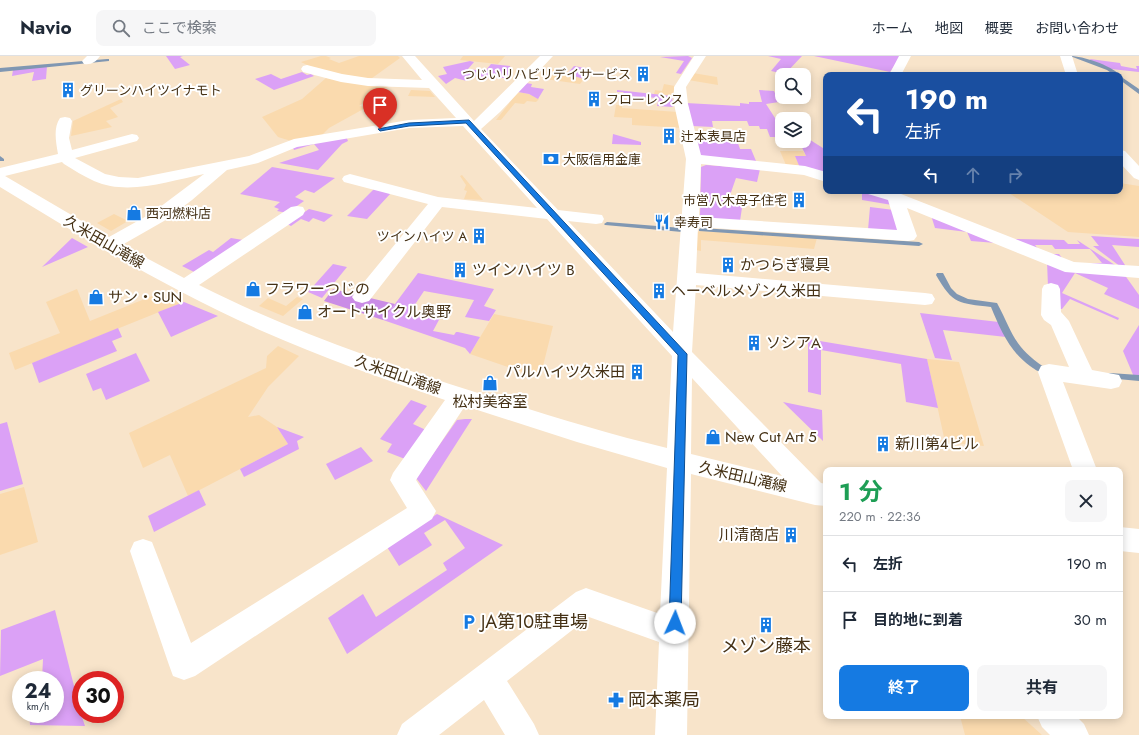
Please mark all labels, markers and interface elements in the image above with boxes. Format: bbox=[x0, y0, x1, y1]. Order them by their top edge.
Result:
search box bbox=[96, 10, 376, 46]
text: Navio bbox=[20, 14, 72, 41]
icon: search bbox=[110, 17, 132, 39]
text: ここで検索 bbox=[142, 17, 217, 39]
text: ホーム bbox=[871, 18, 913, 38]
text: 地図 bbox=[935, 18, 963, 38]
text: 概要 bbox=[985, 18, 1013, 38]
text: お問い合わせ bbox=[1035, 18, 1119, 38]
place label: つじいリハビリデイサービス bbox=[462, 65, 631, 84]
building icon: つじいリハビリデイサービス bbox=[634, 65, 652, 83]
map controls bbox=[775, 68, 811, 148]
button: search bbox=[775, 68, 811, 104]
text: 190 m bbox=[905, 79, 988, 120]
building icon: グリーンハイツイナモト bbox=[59, 81, 77, 99]
place label: グリーンハイツイナモト bbox=[80, 81, 222, 100]
pin bbox=[363, 88, 397, 129]
icon: left bbox=[839, 88, 891, 140]
building icon: フローレンス bbox=[585, 90, 603, 108]
place label: フローレンス bbox=[606, 90, 684, 109]
icon: arrive bbox=[369, 94, 391, 116]
button: layers bbox=[775, 112, 811, 148]
text: 左折 bbox=[905, 119, 941, 145]
building icon: 辻本表具店 bbox=[660, 127, 678, 145]
place label: 辻本表具店 bbox=[681, 127, 746, 146]
bank icon: 大阪信用金庫 bbox=[542, 150, 560, 168]
place label: 大阪信用金庫 bbox=[563, 150, 641, 169]
icon: left bbox=[920, 164, 942, 186]
icon: ahead bbox=[962, 164, 984, 186]
icon: right bbox=[1004, 164, 1026, 186]
place label: 市営八木母子住宅 bbox=[683, 191, 787, 210]
building icon: 市営八木母子住宅 bbox=[790, 191, 808, 209]
shop icon: 西河燃料店 bbox=[125, 204, 143, 222]
place label: 西河燃料店 bbox=[146, 204, 211, 223]
street label: 久米田山滝線 bbox=[60, 210, 148, 274]
restaurant icon: 幸寿司 bbox=[653, 213, 671, 231]
place label: 幸寿司 bbox=[674, 213, 713, 232]
place label: ツインハイツ A bbox=[377, 227, 467, 246]
building icon: ツインハイツ A bbox=[470, 227, 488, 245]
place label: かつらぎ寝具 bbox=[740, 254, 830, 276]
building icon: かつらぎ寝具 bbox=[719, 256, 737, 274]
place label: ツインハイツ B bbox=[472, 259, 575, 281]
building icon: ツインハイツ B bbox=[451, 261, 469, 279]
place label: フラワーつじの bbox=[265, 278, 370, 300]
shop icon: フラワーつじの bbox=[244, 280, 262, 298]
place label: ヘーベルメゾン久米田 bbox=[671, 280, 821, 302]
building icon: ヘーベルメゾン久米田 bbox=[650, 282, 668, 300]
place label: サン・SUN bbox=[108, 286, 182, 308]
shop icon: サン・SUN bbox=[87, 288, 105, 306]
place label: オートサイクル奥野 bbox=[317, 301, 451, 323]
shop icon: オートサイクル奥野 bbox=[296, 303, 314, 321]
place label: ソシアA bbox=[766, 332, 821, 354]
building icon: ソシアA bbox=[745, 334, 763, 352]
street label: 久米田山滝線 bbox=[352, 350, 444, 400]
place label: パルハイツ久米田 bbox=[505, 361, 625, 383]
building icon: パルハイツ久米田 bbox=[628, 363, 646, 381]
shop icon: 松村美容室 bbox=[481, 374, 499, 392]
place label: 松村美容室 bbox=[452, 391, 528, 413]
place label: New Cut Art 5 bbox=[725, 426, 817, 448]
shop icon: New Cut Art 5 bbox=[704, 428, 722, 446]
place label: 新川第４ビル bbox=[895, 433, 979, 455]
building icon: 新川第４ビル bbox=[874, 435, 892, 453]
street label: 久米田山滝線 bbox=[697, 456, 789, 498]
text: 1 分 bbox=[839, 474, 882, 509]
button: close bbox=[1065, 480, 1107, 522]
text: 220 m · 22:36 bbox=[839, 507, 921, 526]
place label: 川清商店 bbox=[719, 524, 779, 546]
building icon: 川清商店 bbox=[782, 526, 800, 544]
icon: left bbox=[839, 553, 861, 575]
text: 左折 bbox=[873, 553, 903, 575]
text: 190 m bbox=[1066, 553, 1107, 575]
position arrow bbox=[654, 602, 696, 644]
place label: JA第10駐車場 bbox=[479, 609, 588, 635]
icon: arrive bbox=[839, 609, 861, 631]
text: 目的地に到着 bbox=[873, 609, 963, 631]
text: 30 m bbox=[1074, 609, 1107, 631]
parking icon: JA第10駐車場 bbox=[460, 613, 478, 631]
building icon: メゾン藤本 bbox=[757, 616, 775, 634]
place label: メゾン藤本 bbox=[721, 633, 811, 659]
button: 終了 bbox=[839, 665, 969, 711]
button: 共有 bbox=[977, 665, 1107, 711]
speed limit sign: 30 bbox=[72, 671, 124, 723]
text: 24 bbox=[24, 677, 52, 706]
place label: 岡本薬局 bbox=[628, 687, 700, 713]
pharmacy icon: 岡本薬局 bbox=[607, 691, 625, 709]
text: km/h bbox=[27, 699, 49, 714]

